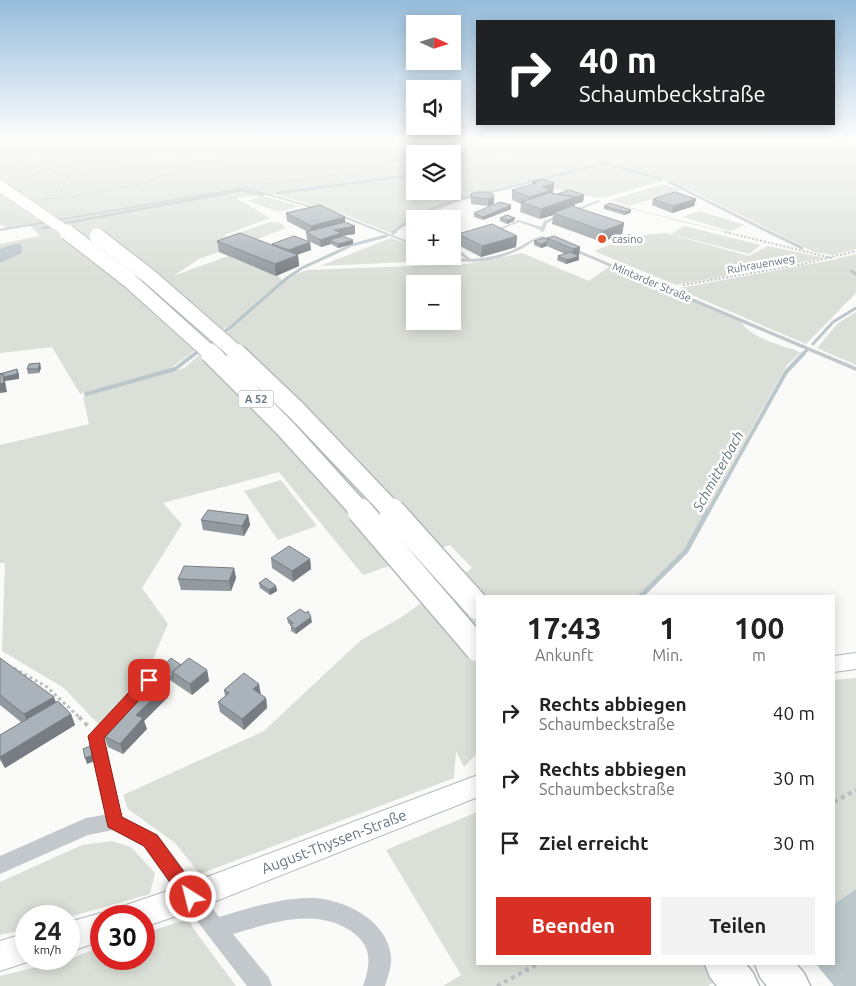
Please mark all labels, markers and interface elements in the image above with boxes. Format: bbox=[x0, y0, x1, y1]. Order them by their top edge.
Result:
north arrow bbox=[406, 15, 461, 70]
map controls bbox=[406, 15, 461, 330]
icon: right bbox=[496, 40, 561, 105]
text: 40 m bbox=[579, 40, 657, 80]
button: sound bbox=[406, 80, 461, 135]
text: Schaumbeckstraße bbox=[579, 81, 766, 106]
button: layers bbox=[406, 145, 461, 200]
button: + bbox=[406, 210, 461, 265]
marker: casino bbox=[596, 233, 608, 245]
place label: casino bbox=[612, 233, 643, 245]
street label: Ruhrauenweg bbox=[726, 252, 796, 276]
street label: Mintarder Straße bbox=[611, 260, 693, 304]
button: − bbox=[406, 275, 461, 330]
road number: A 52 bbox=[238, 390, 274, 408]
water label: Schmitterbach bbox=[689, 428, 747, 515]
text: 17:43 bbox=[527, 611, 602, 645]
text: 1 bbox=[659, 611, 676, 645]
text: 100 bbox=[734, 611, 784, 645]
text: Ankunft bbox=[535, 646, 593, 664]
text: Min. bbox=[652, 646, 683, 664]
text: m bbox=[752, 646, 766, 664]
pin bbox=[128, 659, 170, 701]
icon: arrive bbox=[135, 666, 163, 694]
text: Rechts abbiegen bbox=[539, 693, 687, 715]
icon: right bbox=[496, 699, 524, 727]
text: 40 m bbox=[773, 702, 815, 724]
text: Schaumbeckstraße bbox=[539, 715, 675, 733]
text: Rechts abbiegen bbox=[539, 758, 687, 780]
icon: right bbox=[496, 764, 524, 792]
text: 30 m bbox=[773, 767, 815, 789]
text: Schaumbeckstraße bbox=[539, 780, 675, 798]
street label: August-Thyssen-Straße bbox=[259, 806, 409, 877]
icon: arrive bbox=[496, 829, 524, 857]
text: Ziel erreicht bbox=[539, 832, 648, 854]
text: 30 m bbox=[773, 832, 815, 854]
position arrow bbox=[164, 870, 216, 922]
button: Beenden bbox=[496, 897, 651, 955]
button: Teilen bbox=[661, 897, 815, 955]
speed limit sign: 30 bbox=[90, 905, 155, 970]
text: 24 bbox=[33, 917, 62, 945]
text: km/h bbox=[34, 943, 61, 956]

